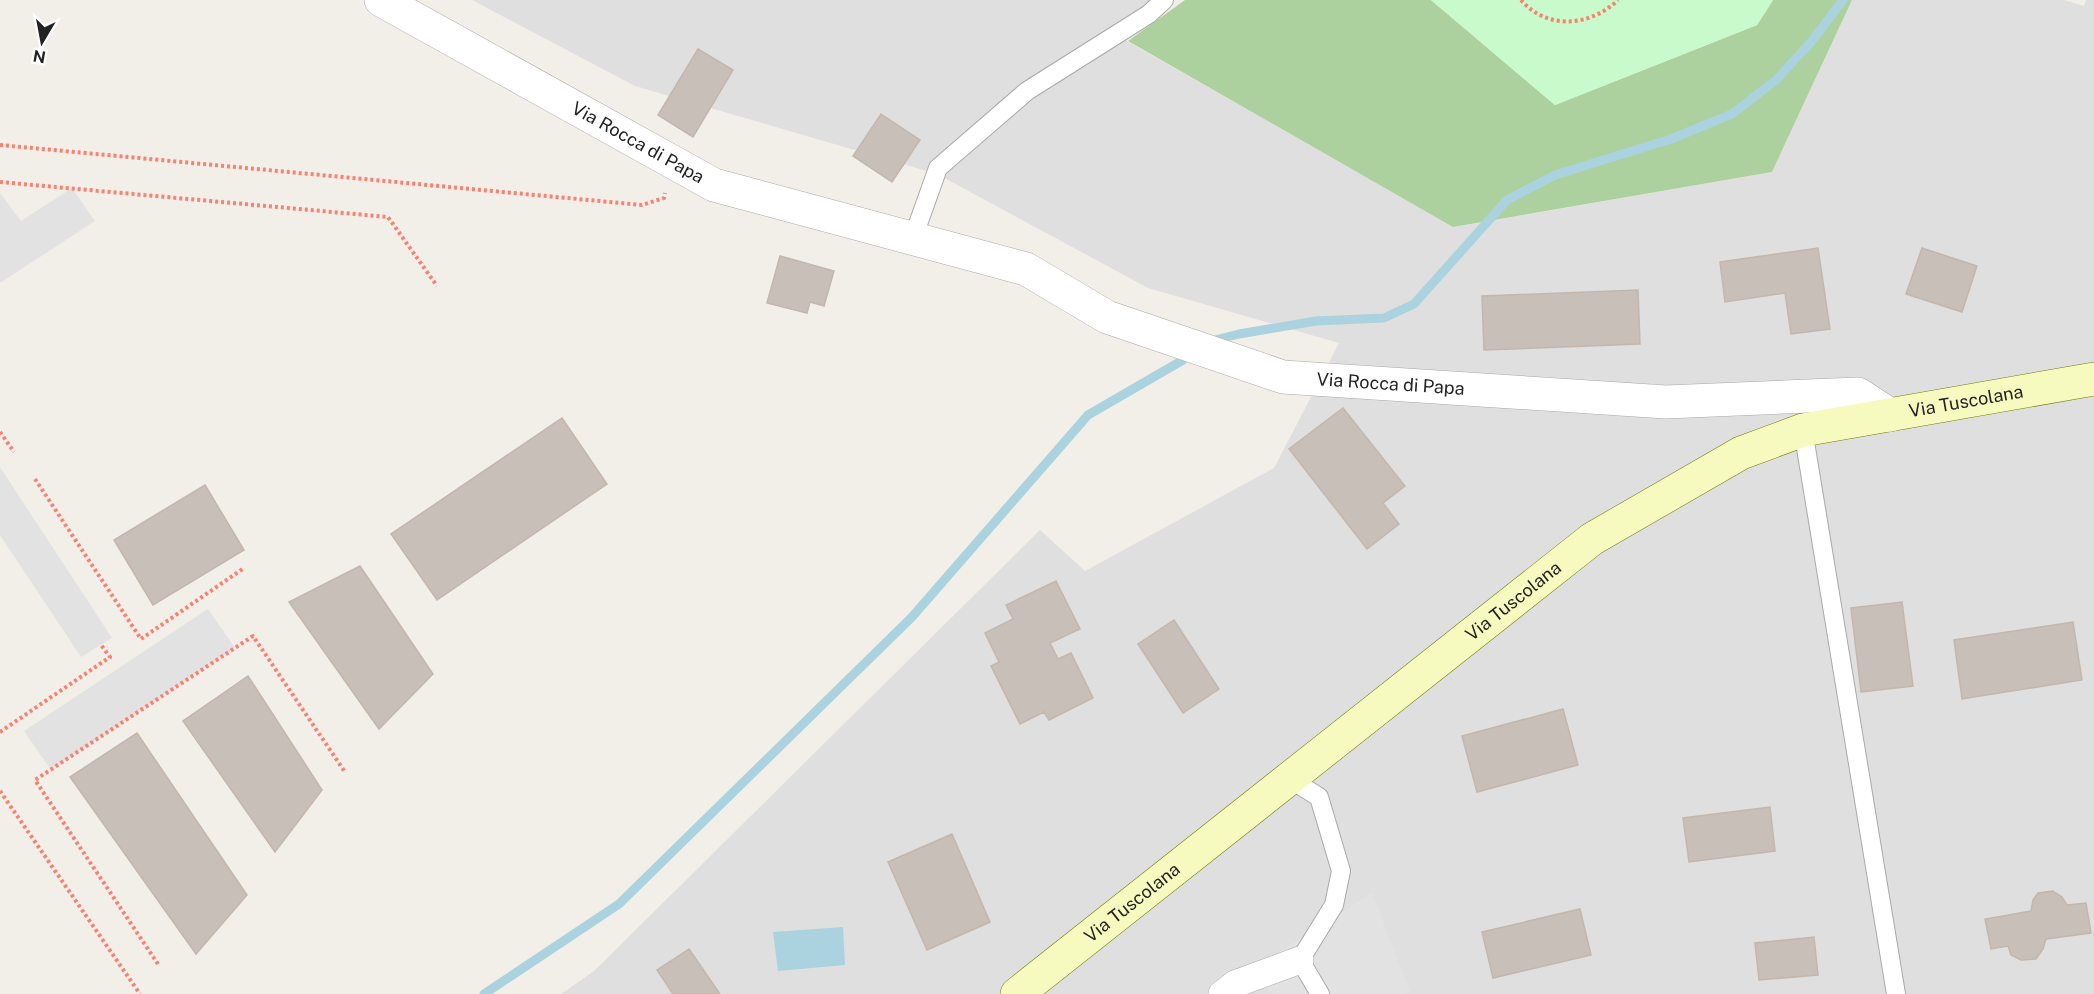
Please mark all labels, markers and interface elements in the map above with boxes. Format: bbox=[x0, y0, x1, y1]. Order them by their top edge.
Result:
north arrow bbox=[12, 12, 72, 72]
text: N bbox=[32, 46, 47, 67]
street label: Via Rocca di Papa bbox=[568, 97, 708, 187]
street label: Via Rocca di Papa bbox=[1316, 368, 1465, 399]
street label: Via Tuscolana bbox=[1907, 381, 2025, 421]
street label: Via Tuscolana bbox=[1461, 557, 1565, 645]
street label: Via Tuscolana bbox=[1080, 858, 1184, 947]

